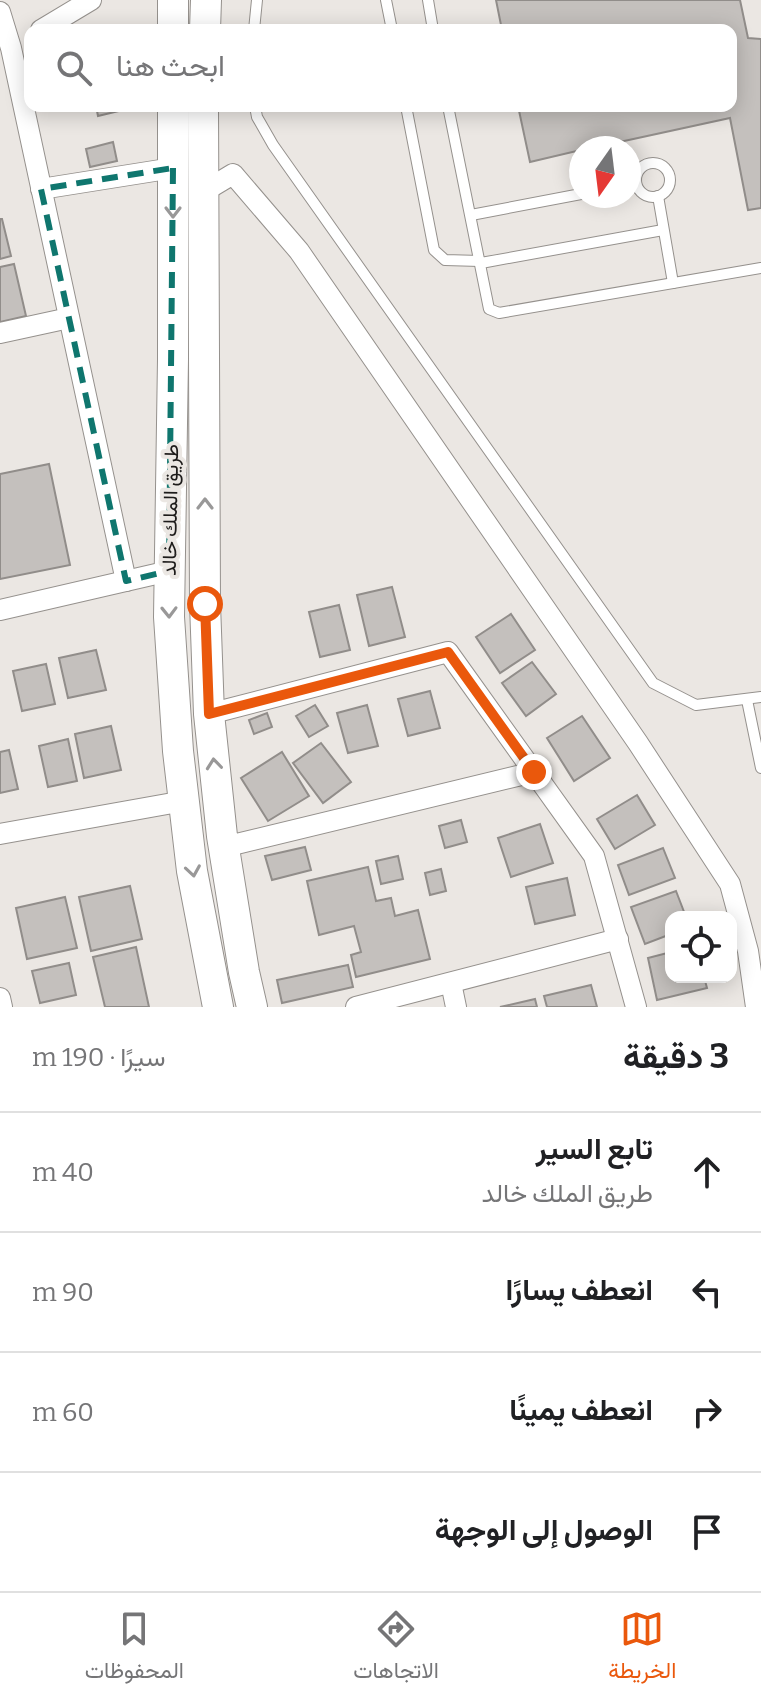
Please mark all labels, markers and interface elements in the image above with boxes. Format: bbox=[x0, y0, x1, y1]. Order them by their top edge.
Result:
search box bbox=[24, 24, 737, 112]
icon: search bbox=[52, 46, 96, 90]
text: ابحث هنا bbox=[116, 48, 225, 84]
north arrow bbox=[569, 136, 641, 208]
one-way arrow bbox=[164, 206, 182, 219]
street label: طريق الملك خالد bbox=[157, 444, 184, 576]
one-way arrow bbox=[196, 497, 214, 510]
route start bbox=[187, 586, 223, 622]
one-way arrow bbox=[160, 606, 178, 619]
route end bbox=[516, 754, 552, 790]
one-way arrow bbox=[206, 757, 223, 770]
one-way arrow bbox=[184, 864, 201, 878]
map controls bbox=[665, 911, 737, 983]
button: locate bbox=[665, 911, 737, 983]
text: 3 دقيقة bbox=[623, 1036, 729, 1077]
text: سيرًا · 190 m bbox=[32, 1042, 166, 1073]
text: تابع السير bbox=[536, 1131, 653, 1167]
icon: ahead bbox=[685, 1150, 729, 1194]
text: 40 m bbox=[32, 1157, 94, 1188]
text: طريق الملك خالد bbox=[482, 1178, 653, 1209]
icon: left bbox=[685, 1270, 729, 1314]
text: انعطف يسارًا bbox=[506, 1272, 653, 1308]
text: 90 m bbox=[32, 1277, 94, 1308]
icon: right bbox=[685, 1390, 729, 1434]
text: انعطف يمينًا bbox=[509, 1392, 653, 1428]
text: 60 m bbox=[32, 1397, 94, 1428]
icon: arrive bbox=[685, 1510, 729, 1554]
text: الوصول إلى الوجهة bbox=[435, 1512, 653, 1548]
tab: المحفوظات bbox=[85, 1607, 184, 1690]
tab: الاتجاهات bbox=[353, 1607, 439, 1690]
tab: الخريطة bbox=[608, 1607, 676, 1690]

